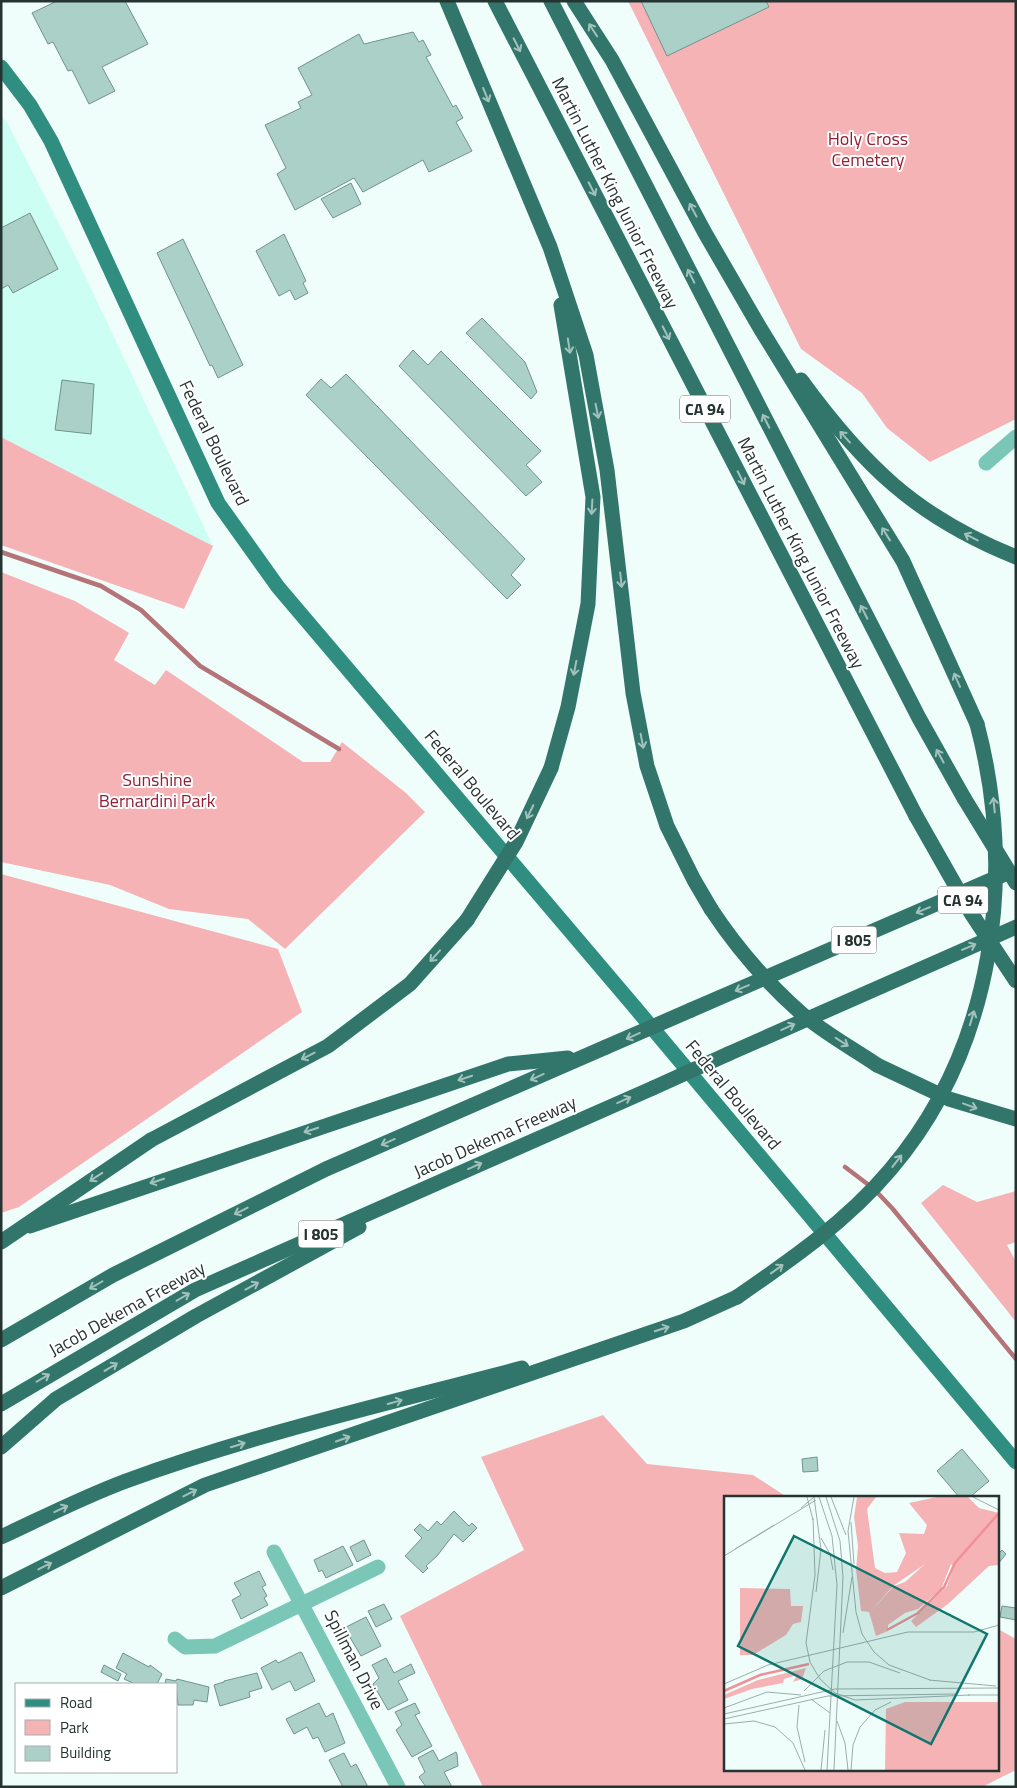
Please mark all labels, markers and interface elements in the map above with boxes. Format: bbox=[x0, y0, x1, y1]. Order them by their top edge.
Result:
one-way arrow bbox=[588, 24, 598, 38]
one-way arrow bbox=[512, 37, 522, 52]
street label: Martin Luther King Junior Freeway bbox=[545, 72, 686, 314]
one-way arrow bbox=[482, 87, 491, 102]
park label: Holy Cross Cemetery bbox=[828, 125, 908, 173]
one-way arrow bbox=[588, 181, 597, 196]
one-way arrow bbox=[688, 203, 697, 218]
one-way arrow bbox=[686, 269, 695, 284]
one-way arrow bbox=[661, 326, 671, 341]
one-way arrow bbox=[564, 338, 574, 354]
street label: Federal Boulevard bbox=[172, 376, 257, 510]
road number: CA 94 bbox=[680, 396, 730, 422]
one-way arrow bbox=[593, 403, 603, 419]
one-way arrow bbox=[761, 413, 771, 428]
one-way arrow bbox=[839, 430, 851, 443]
street label: Martin Luther King Junior Freeway bbox=[731, 432, 872, 674]
one-way arrow bbox=[737, 470, 746, 485]
one-way arrow bbox=[588, 499, 597, 515]
one-way arrow bbox=[881, 527, 891, 541]
one-way arrow bbox=[964, 532, 979, 542]
one-way arrow bbox=[616, 572, 626, 588]
one-way arrow bbox=[859, 605, 868, 620]
one-way arrow bbox=[570, 660, 580, 676]
one-way arrow bbox=[952, 673, 961, 688]
street label: Federal Boulevard bbox=[418, 724, 527, 846]
one-way arrow bbox=[638, 733, 647, 749]
one-way arrow bbox=[934, 749, 944, 763]
park label: Sunshine Bernardini Park bbox=[99, 766, 216, 814]
one-way arrow bbox=[989, 798, 999, 814]
one-way arrow bbox=[525, 804, 534, 819]
road number: CA 94 bbox=[938, 886, 988, 914]
one-way arrow bbox=[916, 905, 931, 915]
road number: I 805 bbox=[832, 926, 876, 954]
one-way arrow bbox=[961, 941, 976, 951]
one-way arrow bbox=[430, 949, 441, 962]
one-way arrow bbox=[735, 984, 750, 994]
one-way arrow bbox=[968, 1010, 978, 1026]
one-way arrow bbox=[780, 1021, 795, 1031]
one-way arrow bbox=[626, 1031, 641, 1041]
street label: Federal Boulevard bbox=[679, 1034, 788, 1156]
one-way arrow bbox=[835, 1037, 849, 1047]
one-way arrow bbox=[301, 1052, 316, 1061]
one-way arrow bbox=[530, 1072, 545, 1082]
one-way arrow bbox=[458, 1074, 474, 1083]
street label: Jacob Dekema Freeway bbox=[409, 1088, 581, 1185]
one-way arrow bbox=[616, 1095, 631, 1105]
one-way arrow bbox=[961, 1102, 977, 1111]
one-way arrow bbox=[304, 1125, 320, 1135]
one-way arrow bbox=[381, 1137, 396, 1147]
one-way arrow bbox=[892, 1155, 903, 1168]
one-way arrow bbox=[467, 1160, 482, 1170]
one-way arrow bbox=[89, 1171, 103, 1182]
one-way arrow bbox=[150, 1177, 165, 1186]
one-way arrow bbox=[234, 1207, 249, 1216]
road number: I 805 bbox=[298, 1220, 344, 1248]
street label: Jacob Dekema Freeway bbox=[43, 1254, 210, 1363]
one-way arrow bbox=[770, 1264, 784, 1274]
one-way arrow bbox=[90, 1280, 104, 1290]
one-way arrow bbox=[244, 1280, 258, 1290]
one-way arrow bbox=[176, 1291, 190, 1301]
one-way arrow bbox=[654, 1323, 670, 1333]
one-way arrow bbox=[103, 1361, 117, 1371]
one-way arrow bbox=[35, 1372, 49, 1382]
one-way arrow bbox=[387, 1396, 403, 1406]
one-way arrow bbox=[335, 1434, 350, 1443]
one-way arrow bbox=[230, 1440, 246, 1449]
one-way arrow bbox=[182, 1488, 197, 1497]
inset map bbox=[724, 1496, 1000, 1770]
one-way arrow bbox=[53, 1504, 68, 1513]
one-way arrow bbox=[37, 1561, 52, 1570]
street label: Spillman Drive bbox=[318, 1605, 391, 1714]
legend bbox=[15, 1683, 178, 1773]
text: Road bbox=[60, 1691, 92, 1714]
text: Park bbox=[60, 1716, 89, 1739]
text: Building bbox=[60, 1741, 111, 1764]

